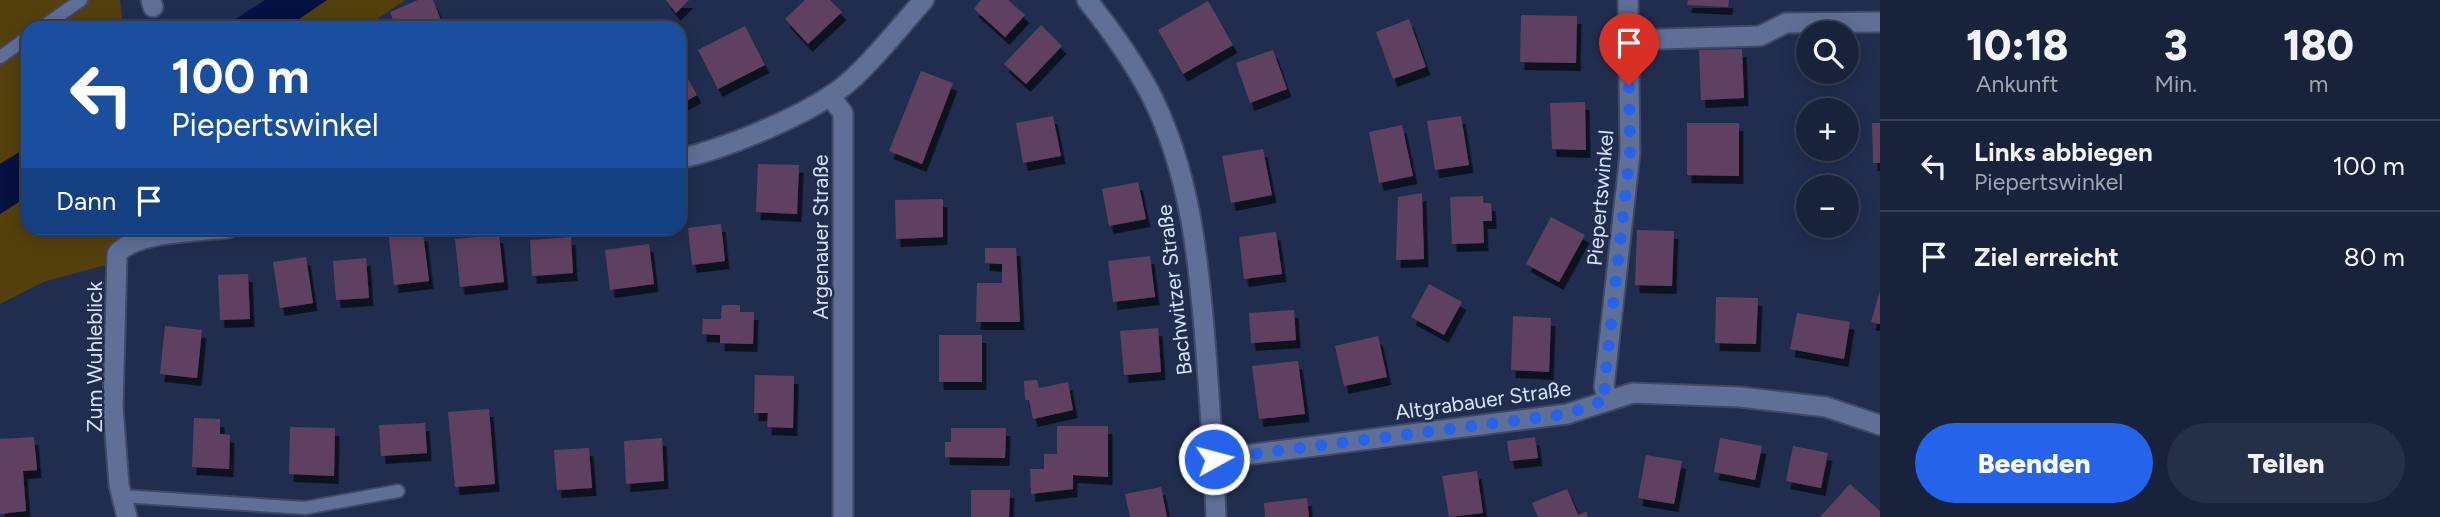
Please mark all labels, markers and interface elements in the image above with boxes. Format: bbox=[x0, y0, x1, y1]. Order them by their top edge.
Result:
pin bbox=[1599, 13, 1659, 85]
text: 10:18 bbox=[1966, 20, 2068, 71]
text: 3 bbox=[2164, 20, 2188, 71]
text: 180 bbox=[2283, 20, 2354, 71]
map controls bbox=[1796, 21, 1859, 238]
button: search bbox=[1796, 21, 1859, 84]
icon: arrive bbox=[1610, 24, 1648, 62]
text: 100 m bbox=[171, 46, 310, 105]
icon: left bbox=[56, 49, 147, 140]
text: Ankunft bbox=[1976, 70, 2058, 98]
text: Min. bbox=[2155, 70, 2197, 98]
text: m bbox=[2309, 70, 2328, 98]
button: + bbox=[1796, 98, 1859, 161]
text: Piepertswinkel bbox=[171, 106, 379, 144]
street label: Piepertswinkel bbox=[1582, 129, 1618, 267]
text: Links abbiegen bbox=[1974, 136, 2153, 168]
icon: left bbox=[1915, 147, 1953, 185]
text: 100 m bbox=[2332, 150, 2405, 182]
street label: Argenauer Straße bbox=[808, 155, 833, 319]
text: Piepertswinkel bbox=[1974, 168, 2123, 196]
button: − bbox=[1796, 175, 1859, 238]
icon: arrive bbox=[130, 182, 168, 220]
text: Dann bbox=[56, 185, 116, 217]
street label: Bachwitzer Straße bbox=[1151, 203, 1197, 377]
icon: arrive bbox=[1915, 238, 1953, 276]
text: Ziel erreicht bbox=[1974, 241, 2119, 273]
text: 80 m bbox=[2344, 241, 2405, 273]
street label: Zum Wuhleblick bbox=[82, 281, 107, 433]
street label: Altgrabauer Straße bbox=[1393, 375, 1573, 425]
position arrow bbox=[1177, 422, 1251, 496]
button: Beenden bbox=[1915, 423, 2153, 503]
button: Teilen bbox=[2167, 423, 2405, 503]

